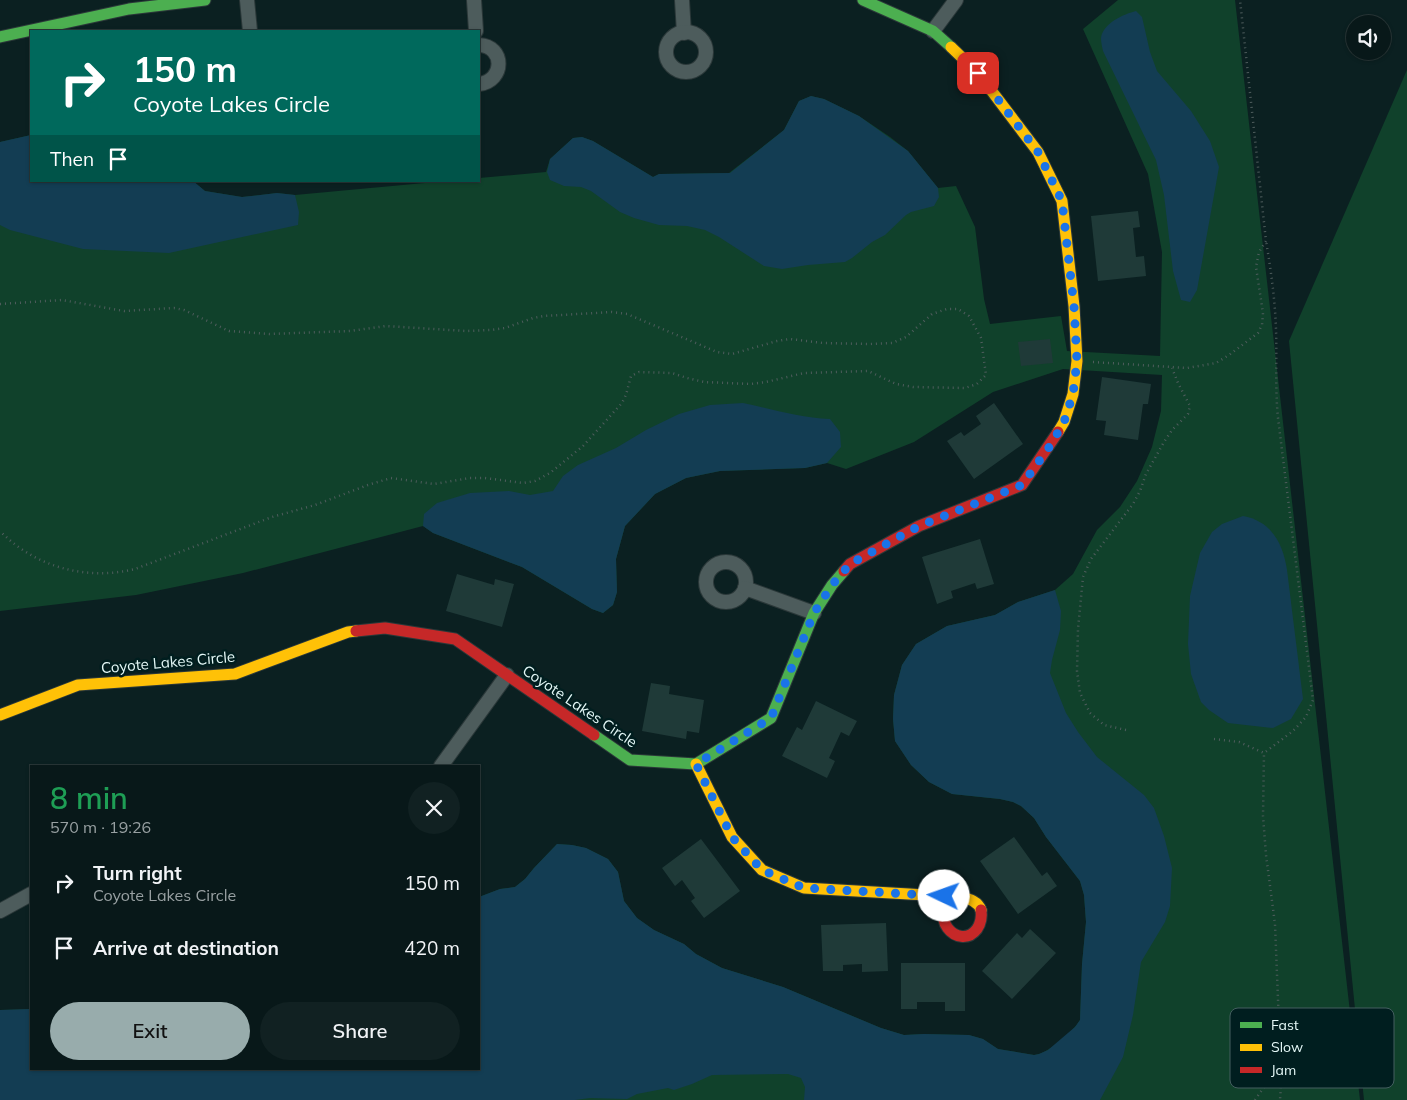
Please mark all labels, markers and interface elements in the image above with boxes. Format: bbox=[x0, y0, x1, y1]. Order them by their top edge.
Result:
map controls bbox=[1346, 15, 1391, 60]
button: sound bbox=[1346, 15, 1391, 60]
text: 150 m bbox=[133, 47, 237, 91]
icon: right bbox=[50, 50, 115, 115]
pin bbox=[957, 52, 999, 94]
icon: arrive bbox=[964, 59, 992, 87]
text: Coyote Lakes Circle bbox=[133, 90, 330, 118]
icon: arrive bbox=[104, 145, 132, 173]
text: Then bbox=[50, 147, 94, 171]
street label: Coyote Lakes Circle bbox=[100, 647, 236, 677]
street label: Coyote Lakes Circle bbox=[519, 661, 641, 751]
text: 8 min bbox=[50, 779, 128, 817]
button: close bbox=[408, 782, 460, 834]
text: 570 m · 19:26 bbox=[50, 817, 151, 837]
text: Turn right bbox=[93, 861, 182, 885]
icon: right bbox=[50, 869, 78, 897]
position arrow bbox=[917, 869, 969, 921]
text: 150 m bbox=[404, 871, 460, 895]
text: Coyote Lakes Circle bbox=[93, 885, 236, 905]
icon: arrive bbox=[50, 934, 78, 962]
text: Arrive at destination bbox=[93, 936, 279, 960]
text: 420 m bbox=[404, 936, 460, 960]
button: Exit bbox=[50, 1002, 250, 1060]
button: Share bbox=[260, 1002, 460, 1060]
legend bbox=[1230, 1008, 1394, 1088]
text: Fast bbox=[1271, 1016, 1299, 1034]
text: Slow bbox=[1271, 1038, 1303, 1056]
text: Jam bbox=[1271, 1061, 1296, 1079]

